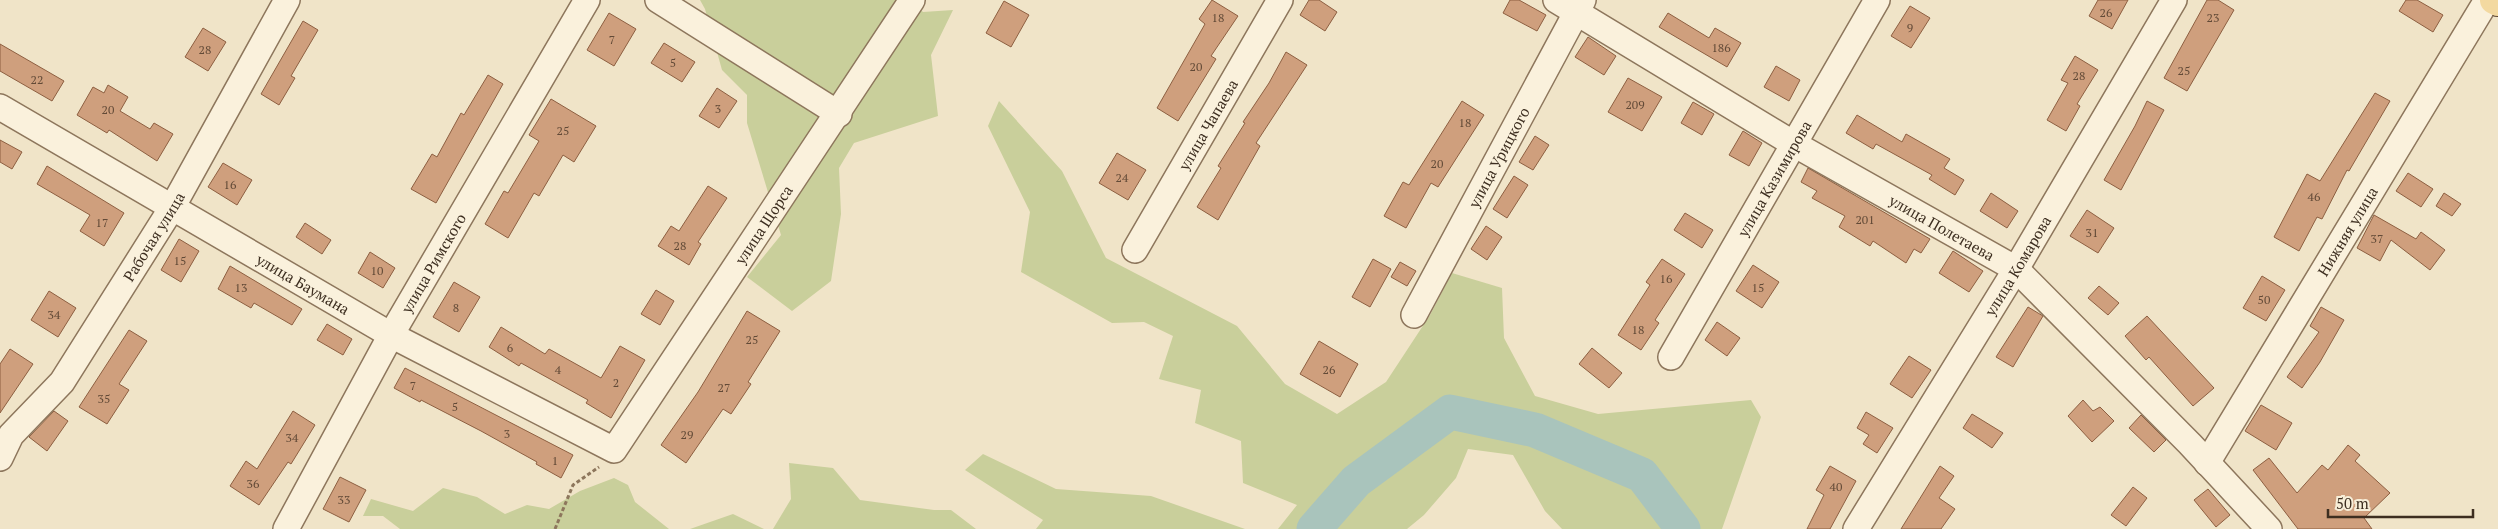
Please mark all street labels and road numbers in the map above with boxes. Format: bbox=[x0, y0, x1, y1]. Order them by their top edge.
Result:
street label: улица Чапаева bbox=[1173, 75, 1242, 175]
street label: улица Урицкого bbox=[1463, 103, 1534, 212]
street label: улица Казимирова bbox=[1732, 116, 1816, 241]
street label: улица Щорса bbox=[729, 181, 797, 269]
street label: Нижняя улица bbox=[2313, 182, 2382, 280]
street label: Рабочая улица bbox=[118, 188, 189, 285]
street label: улица Полетаева bbox=[1885, 189, 1998, 265]
street label: улица Римского bbox=[396, 210, 470, 317]
street label: улица Комарова bbox=[1979, 211, 2055, 320]
street label: улица Баумана bbox=[252, 248, 354, 319]

